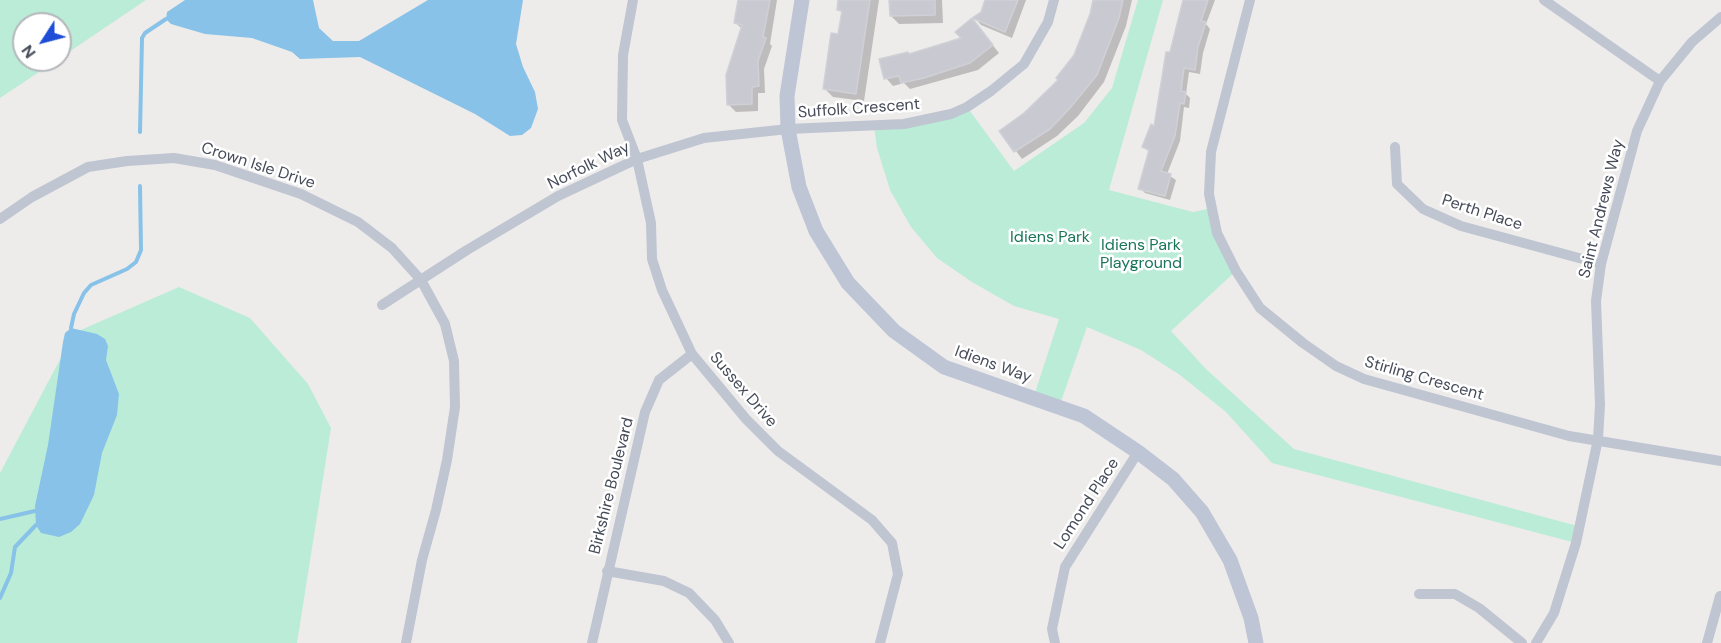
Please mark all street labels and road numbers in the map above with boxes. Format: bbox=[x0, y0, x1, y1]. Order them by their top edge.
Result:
street label: Suffolk Crescent bbox=[797, 95, 921, 123]
street label: Norfolk Way bbox=[545, 138, 633, 194]
street label: Saint Andrews Way bbox=[1575, 138, 1629, 280]
street label: Crown Isle Drive bbox=[199, 139, 317, 193]
street label: Perth Place bbox=[1439, 191, 1525, 235]
street label: Idiens Way bbox=[952, 342, 1034, 388]
street label: Sussex Drive bbox=[705, 348, 781, 432]
street label: Stirling Crescent bbox=[1362, 353, 1486, 405]
street label: Birkshire Boulevard bbox=[586, 416, 638, 556]
street label: Lomond Place bbox=[1050, 455, 1124, 553]

